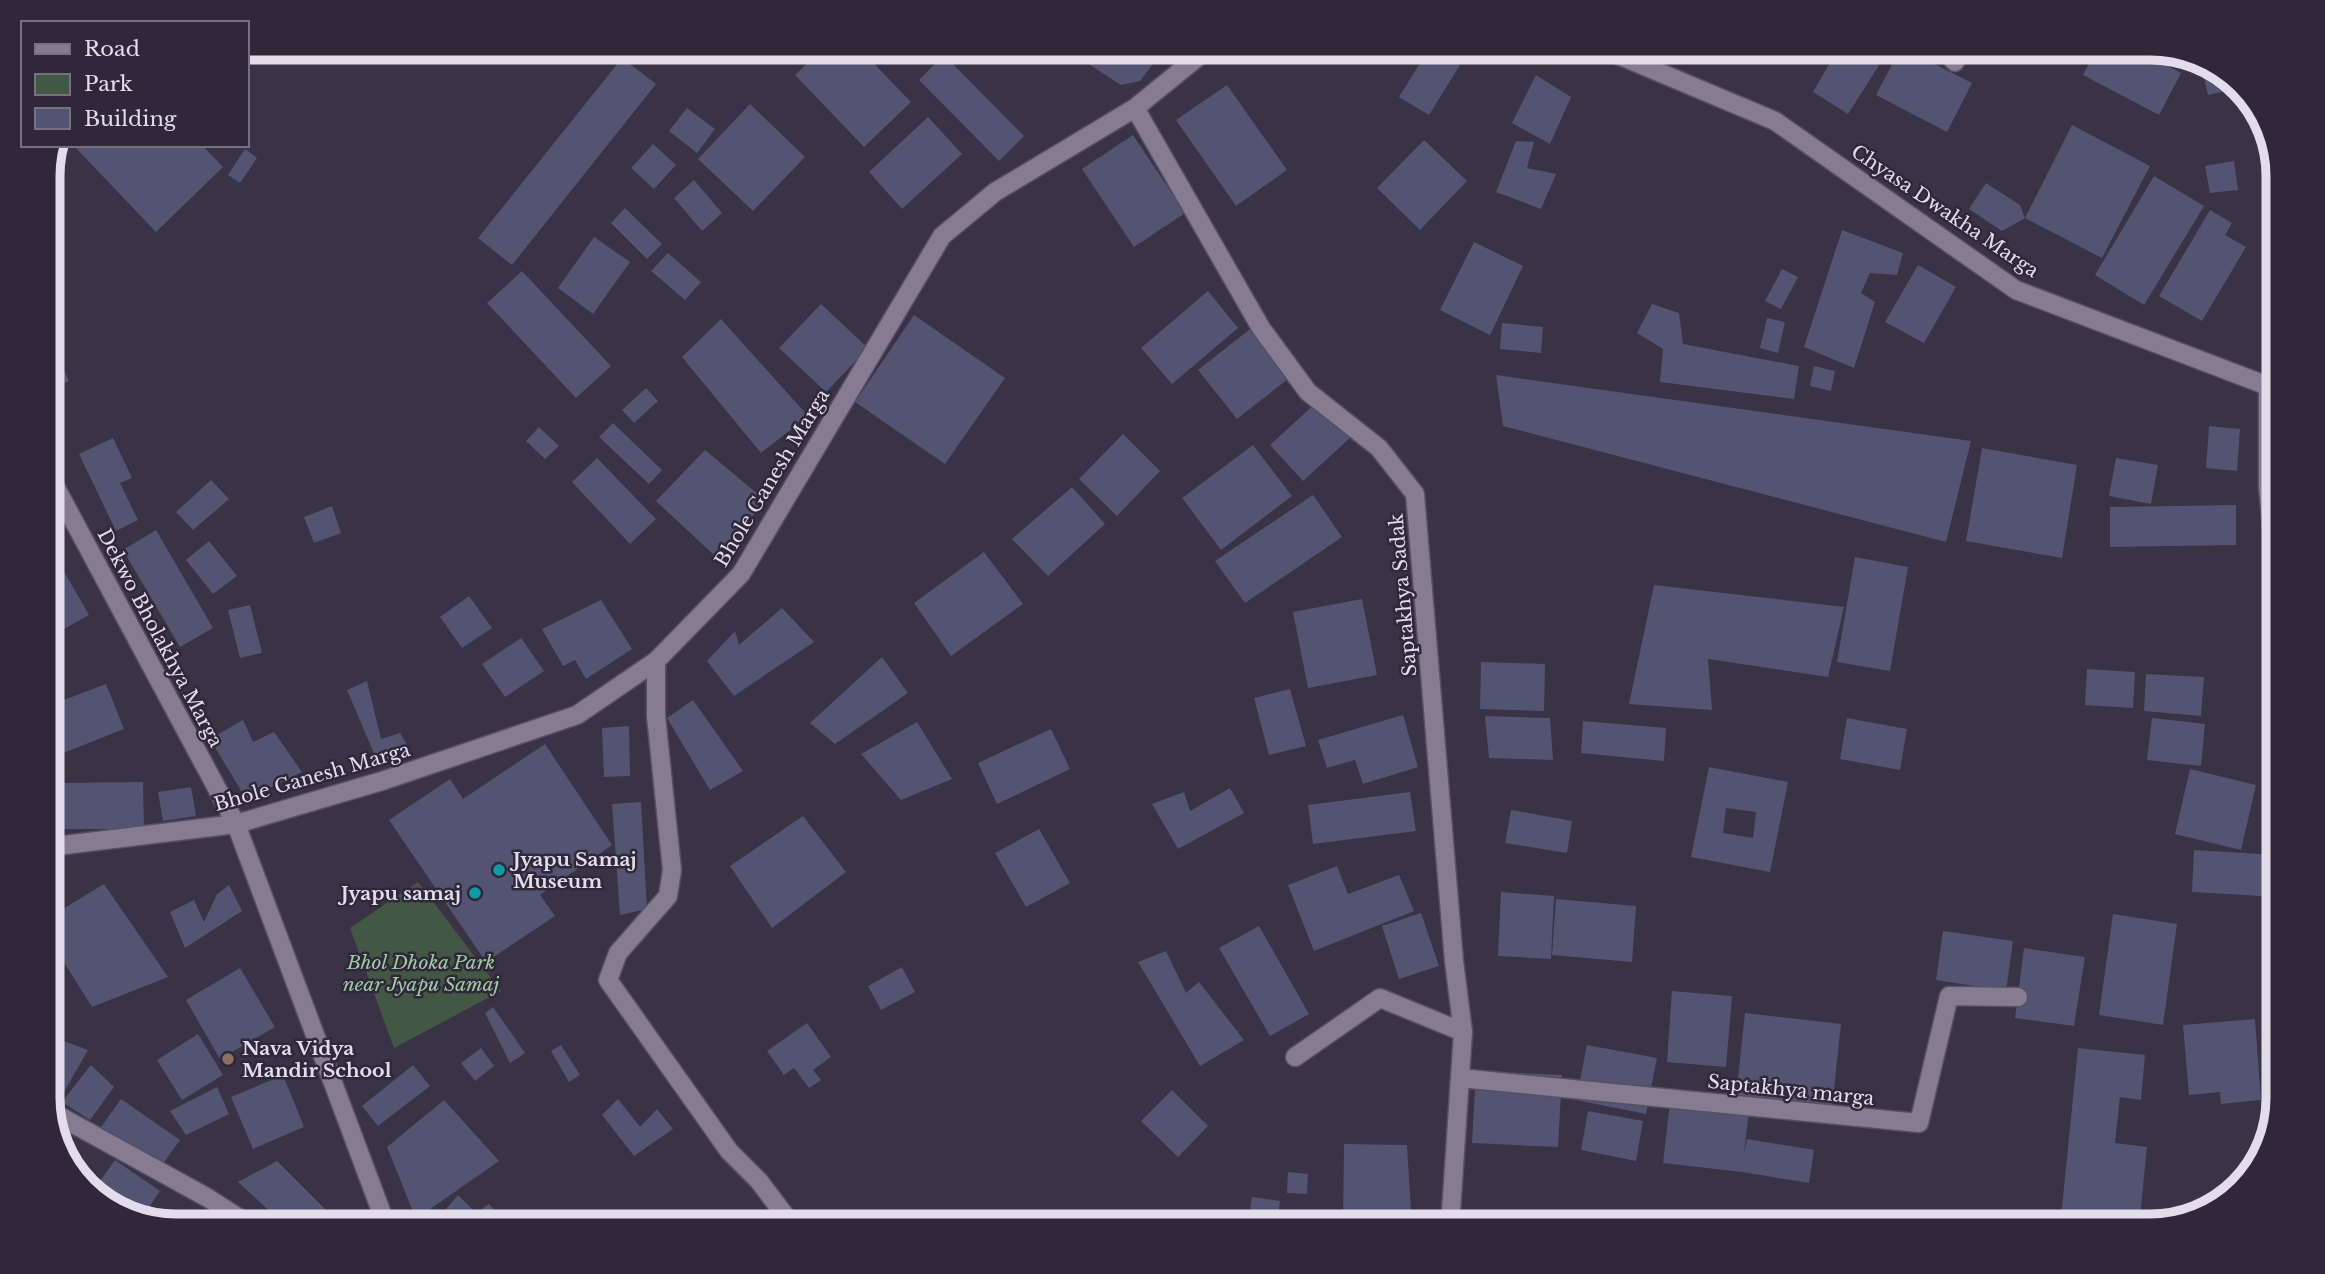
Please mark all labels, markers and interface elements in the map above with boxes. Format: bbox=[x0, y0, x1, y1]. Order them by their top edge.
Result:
legend bbox=[21, 21, 248, 147]
text: Road bbox=[84, 36, 140, 62]
text: Park bbox=[84, 71, 133, 97]
text: Building bbox=[84, 106, 177, 132]
street label: Chyasa Dwakha Marga bbox=[1847, 140, 2043, 283]
street label: Bhole Ganesh Marga bbox=[710, 385, 834, 571]
street label: Saptakhya Sadak bbox=[1384, 512, 1422, 677]
street label: Dekwo Bholakhya Marga bbox=[93, 525, 228, 752]
street label: Bhole Ganesh Marga bbox=[211, 738, 413, 816]
place label: Jyapu Samaj Museum bbox=[509, 848, 637, 893]
marker: Jyapu Samaj Museum bbox=[491, 862, 507, 878]
place label: Jyapu samaj bbox=[337, 882, 461, 905]
marker: Jyapu samaj bbox=[467, 885, 483, 901]
park label: Bhol Dhoka Park near Jyapu Samaj bbox=[343, 951, 499, 996]
place label: Nava Vidya Mandir School bbox=[242, 1037, 392, 1082]
marker: Nava Vidya Mandir School bbox=[220, 1051, 236, 1067]
street label: Saptakhya marga bbox=[1707, 1070, 1876, 1110]

